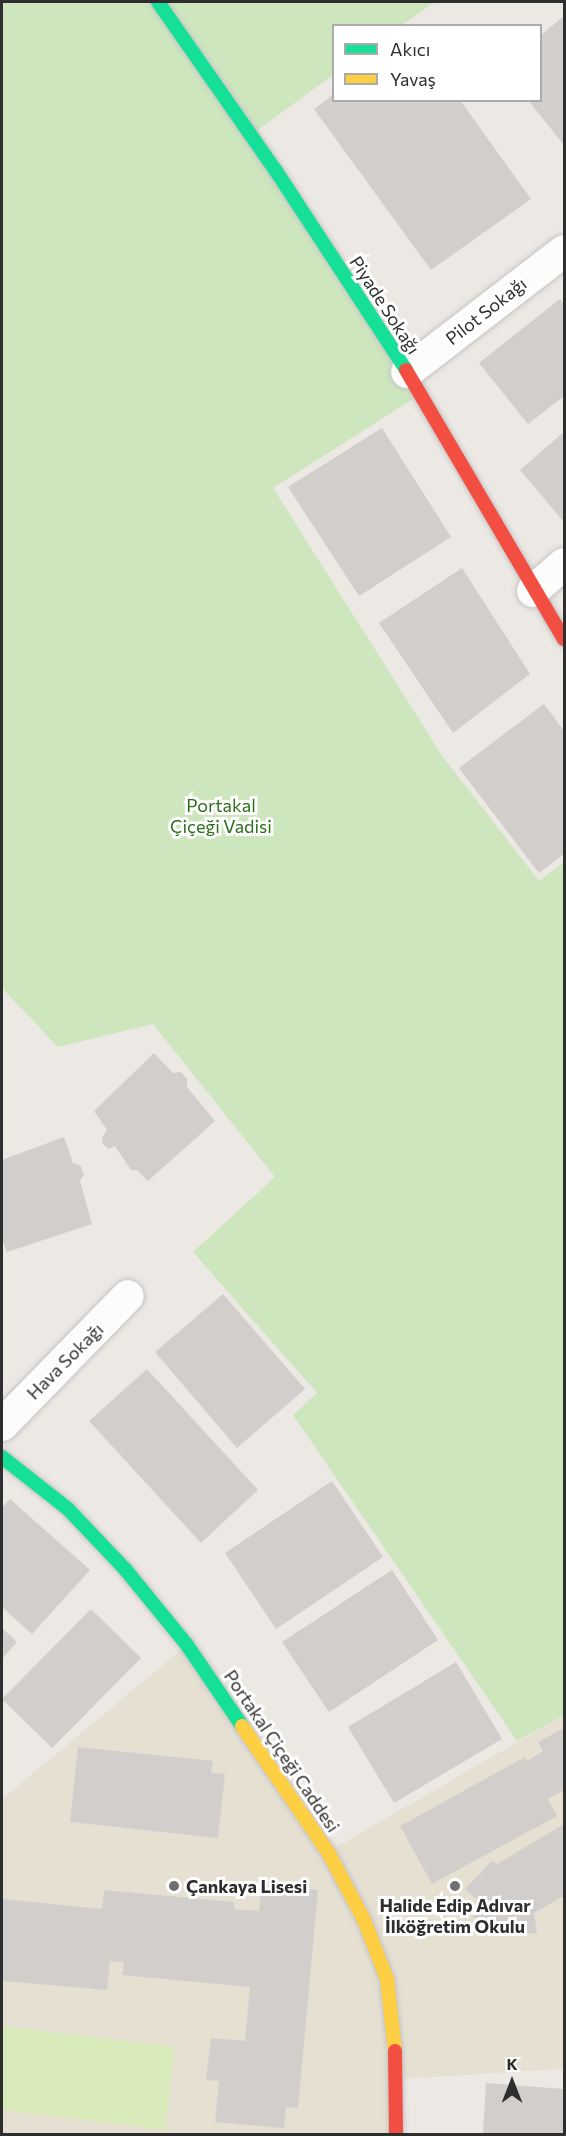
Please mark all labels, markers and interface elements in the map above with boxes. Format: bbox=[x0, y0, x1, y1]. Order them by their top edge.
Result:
legend bbox=[332, 24, 542, 102]
text: Akıcı bbox=[390, 38, 430, 60]
text: Yavaş bbox=[390, 68, 436, 90]
street label: Piyade Sokağı bbox=[345, 252, 425, 358]
street label: Pilot Sokağı bbox=[441, 273, 531, 349]
park label: Portakal Çiçeği Vadisi bbox=[170, 795, 272, 838]
street label: Hava Sokağı bbox=[22, 1318, 108, 1404]
street label: Portakal Çiçeği Caddesi bbox=[220, 1666, 344, 1836]
place label: Çankaya Lisesi bbox=[186, 1875, 307, 1897]
marker: Çankaya Lisesi bbox=[167, 1879, 181, 1893]
marker: Halide Edip Adıvar İlköğretim Okulu bbox=[448, 1879, 462, 1893]
place label: Halide Edip Adıvar İlköğretim Okulu bbox=[379, 1895, 531, 1938]
north arrow bbox=[482, 2052, 542, 2112]
text: K bbox=[506, 2054, 518, 2073]

